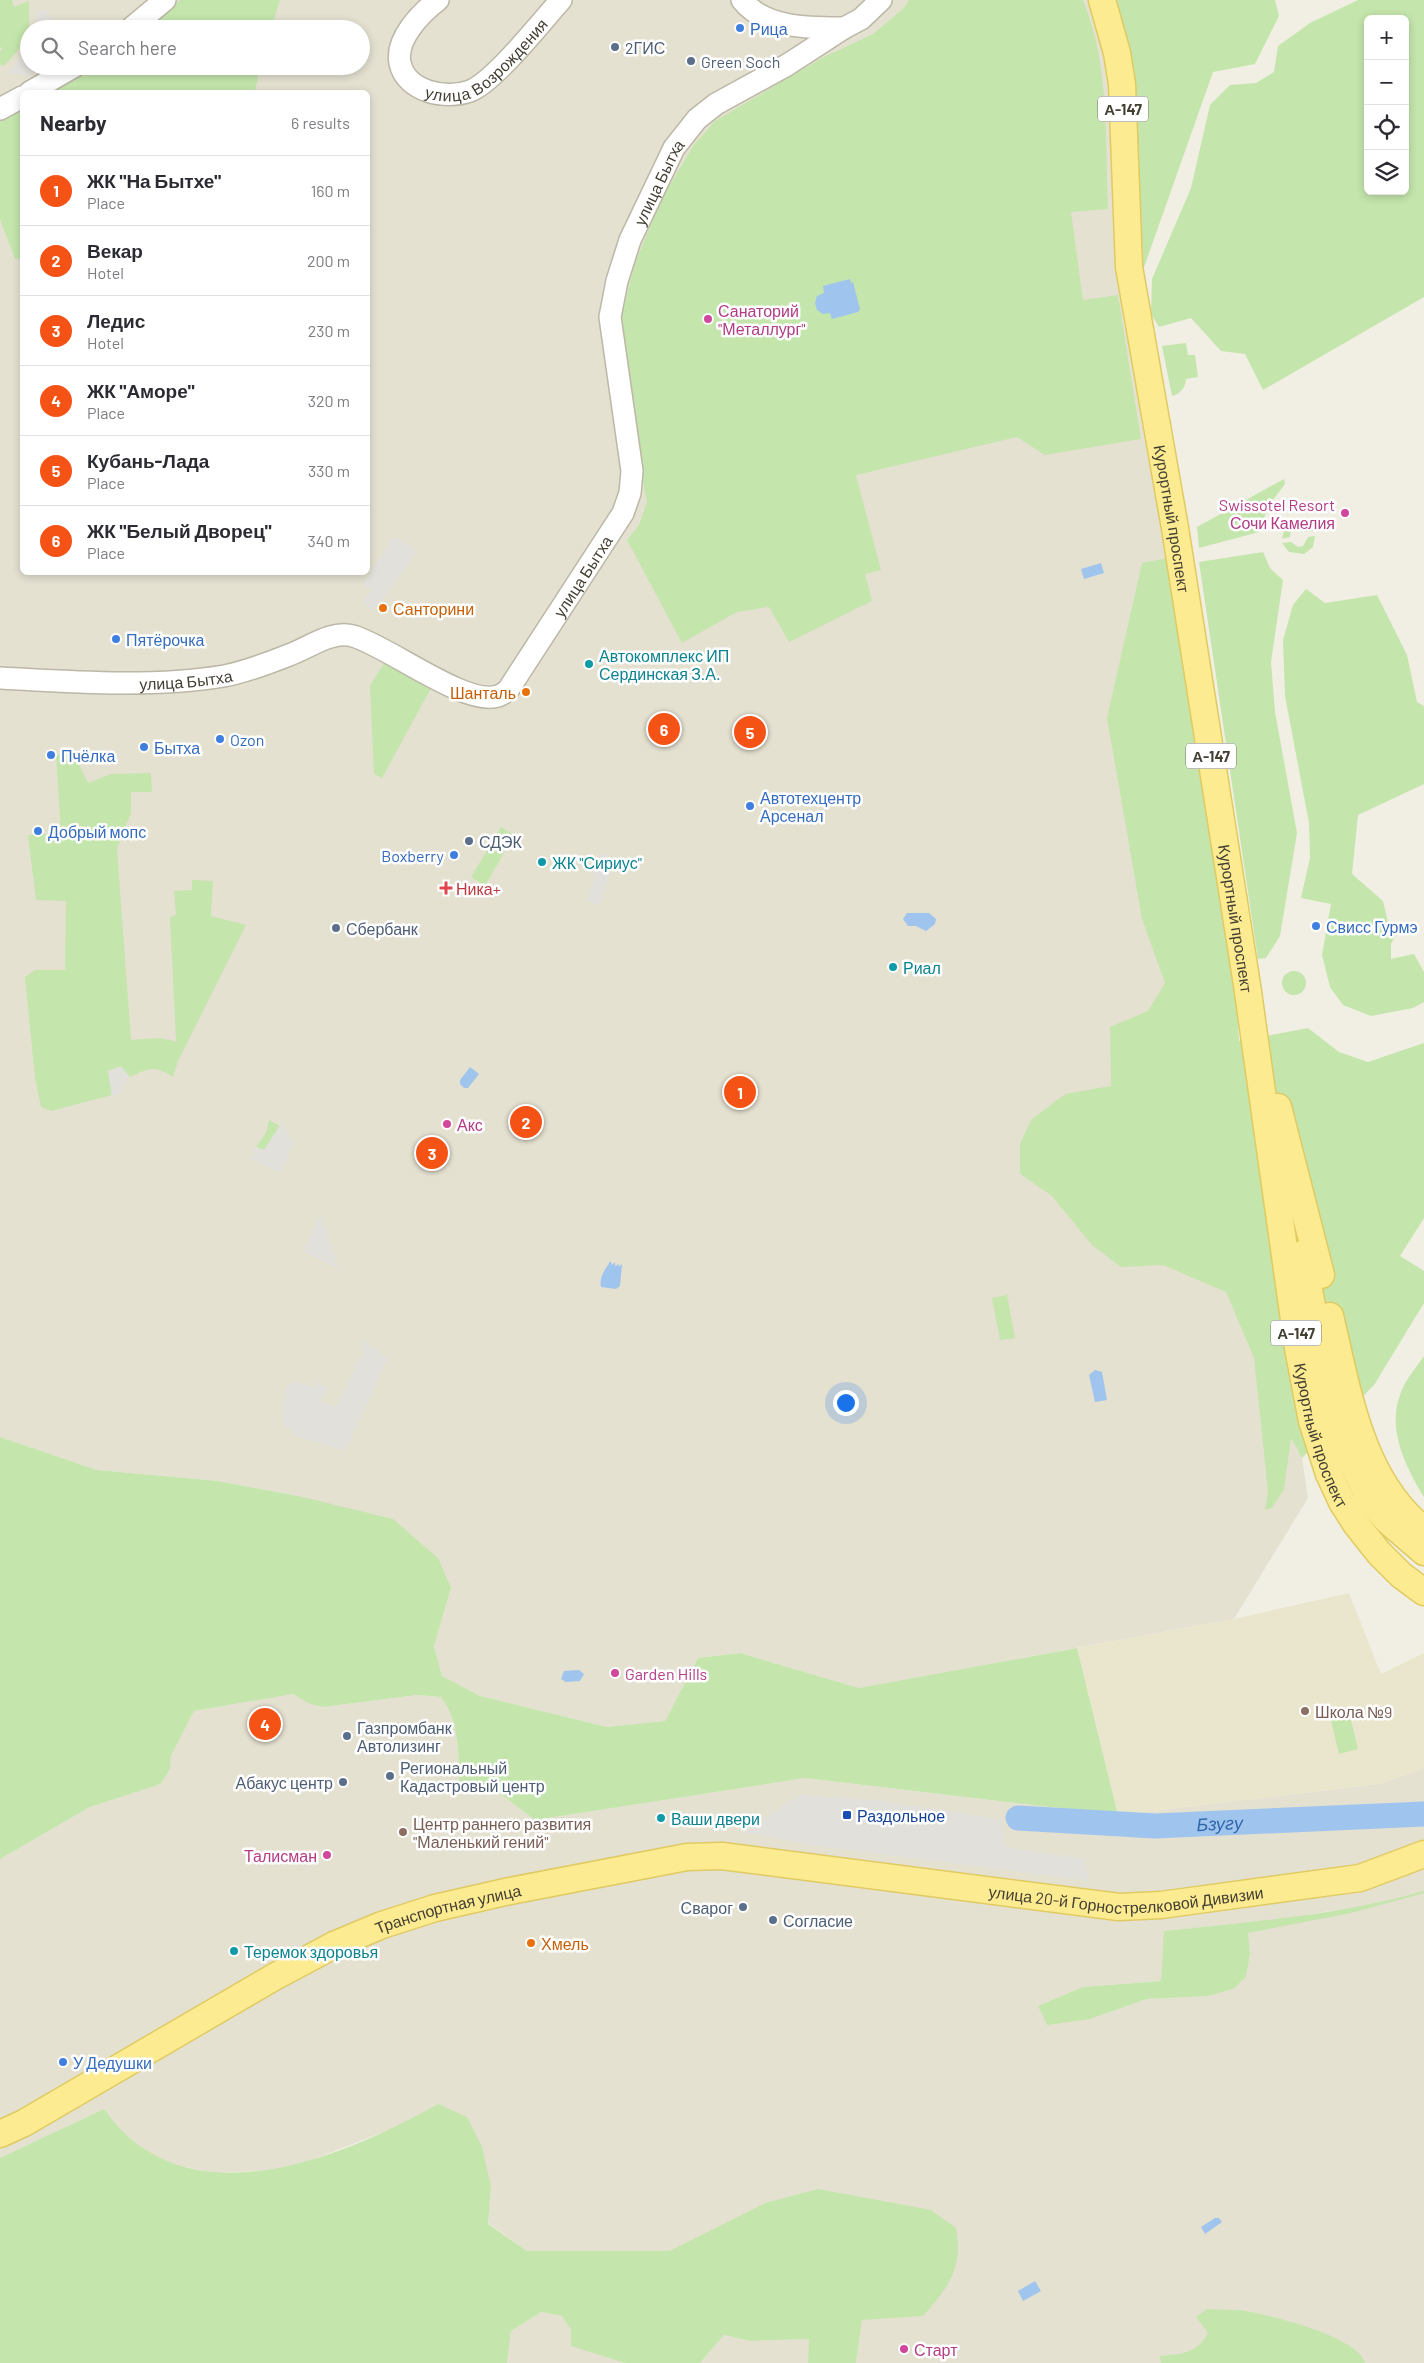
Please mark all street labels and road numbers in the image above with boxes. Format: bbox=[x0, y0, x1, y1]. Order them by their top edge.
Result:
street label: улица Возрождения bbox=[423, 14, 551, 104]
road number: А-147 bbox=[1098, 96, 1148, 122]
street label: улица Бытха bbox=[629, 135, 687, 228]
street label: Курортный проспект bbox=[1151, 443, 1195, 595]
street label: улица Бытха bbox=[549, 531, 616, 620]
street label: улица Бытха bbox=[139, 665, 234, 692]
road number: А-147 bbox=[1186, 744, 1236, 768]
street label: Курортный проспект bbox=[1215, 843, 1258, 995]
road number: А-147 bbox=[1271, 1320, 1321, 1346]
street label: Курортный проспект bbox=[1292, 1361, 1353, 1511]
street label: Транспортная улица bbox=[372, 1880, 523, 1937]
street label: улица 20-й Горнострелковой Дивизии bbox=[988, 1881, 1264, 1917]

